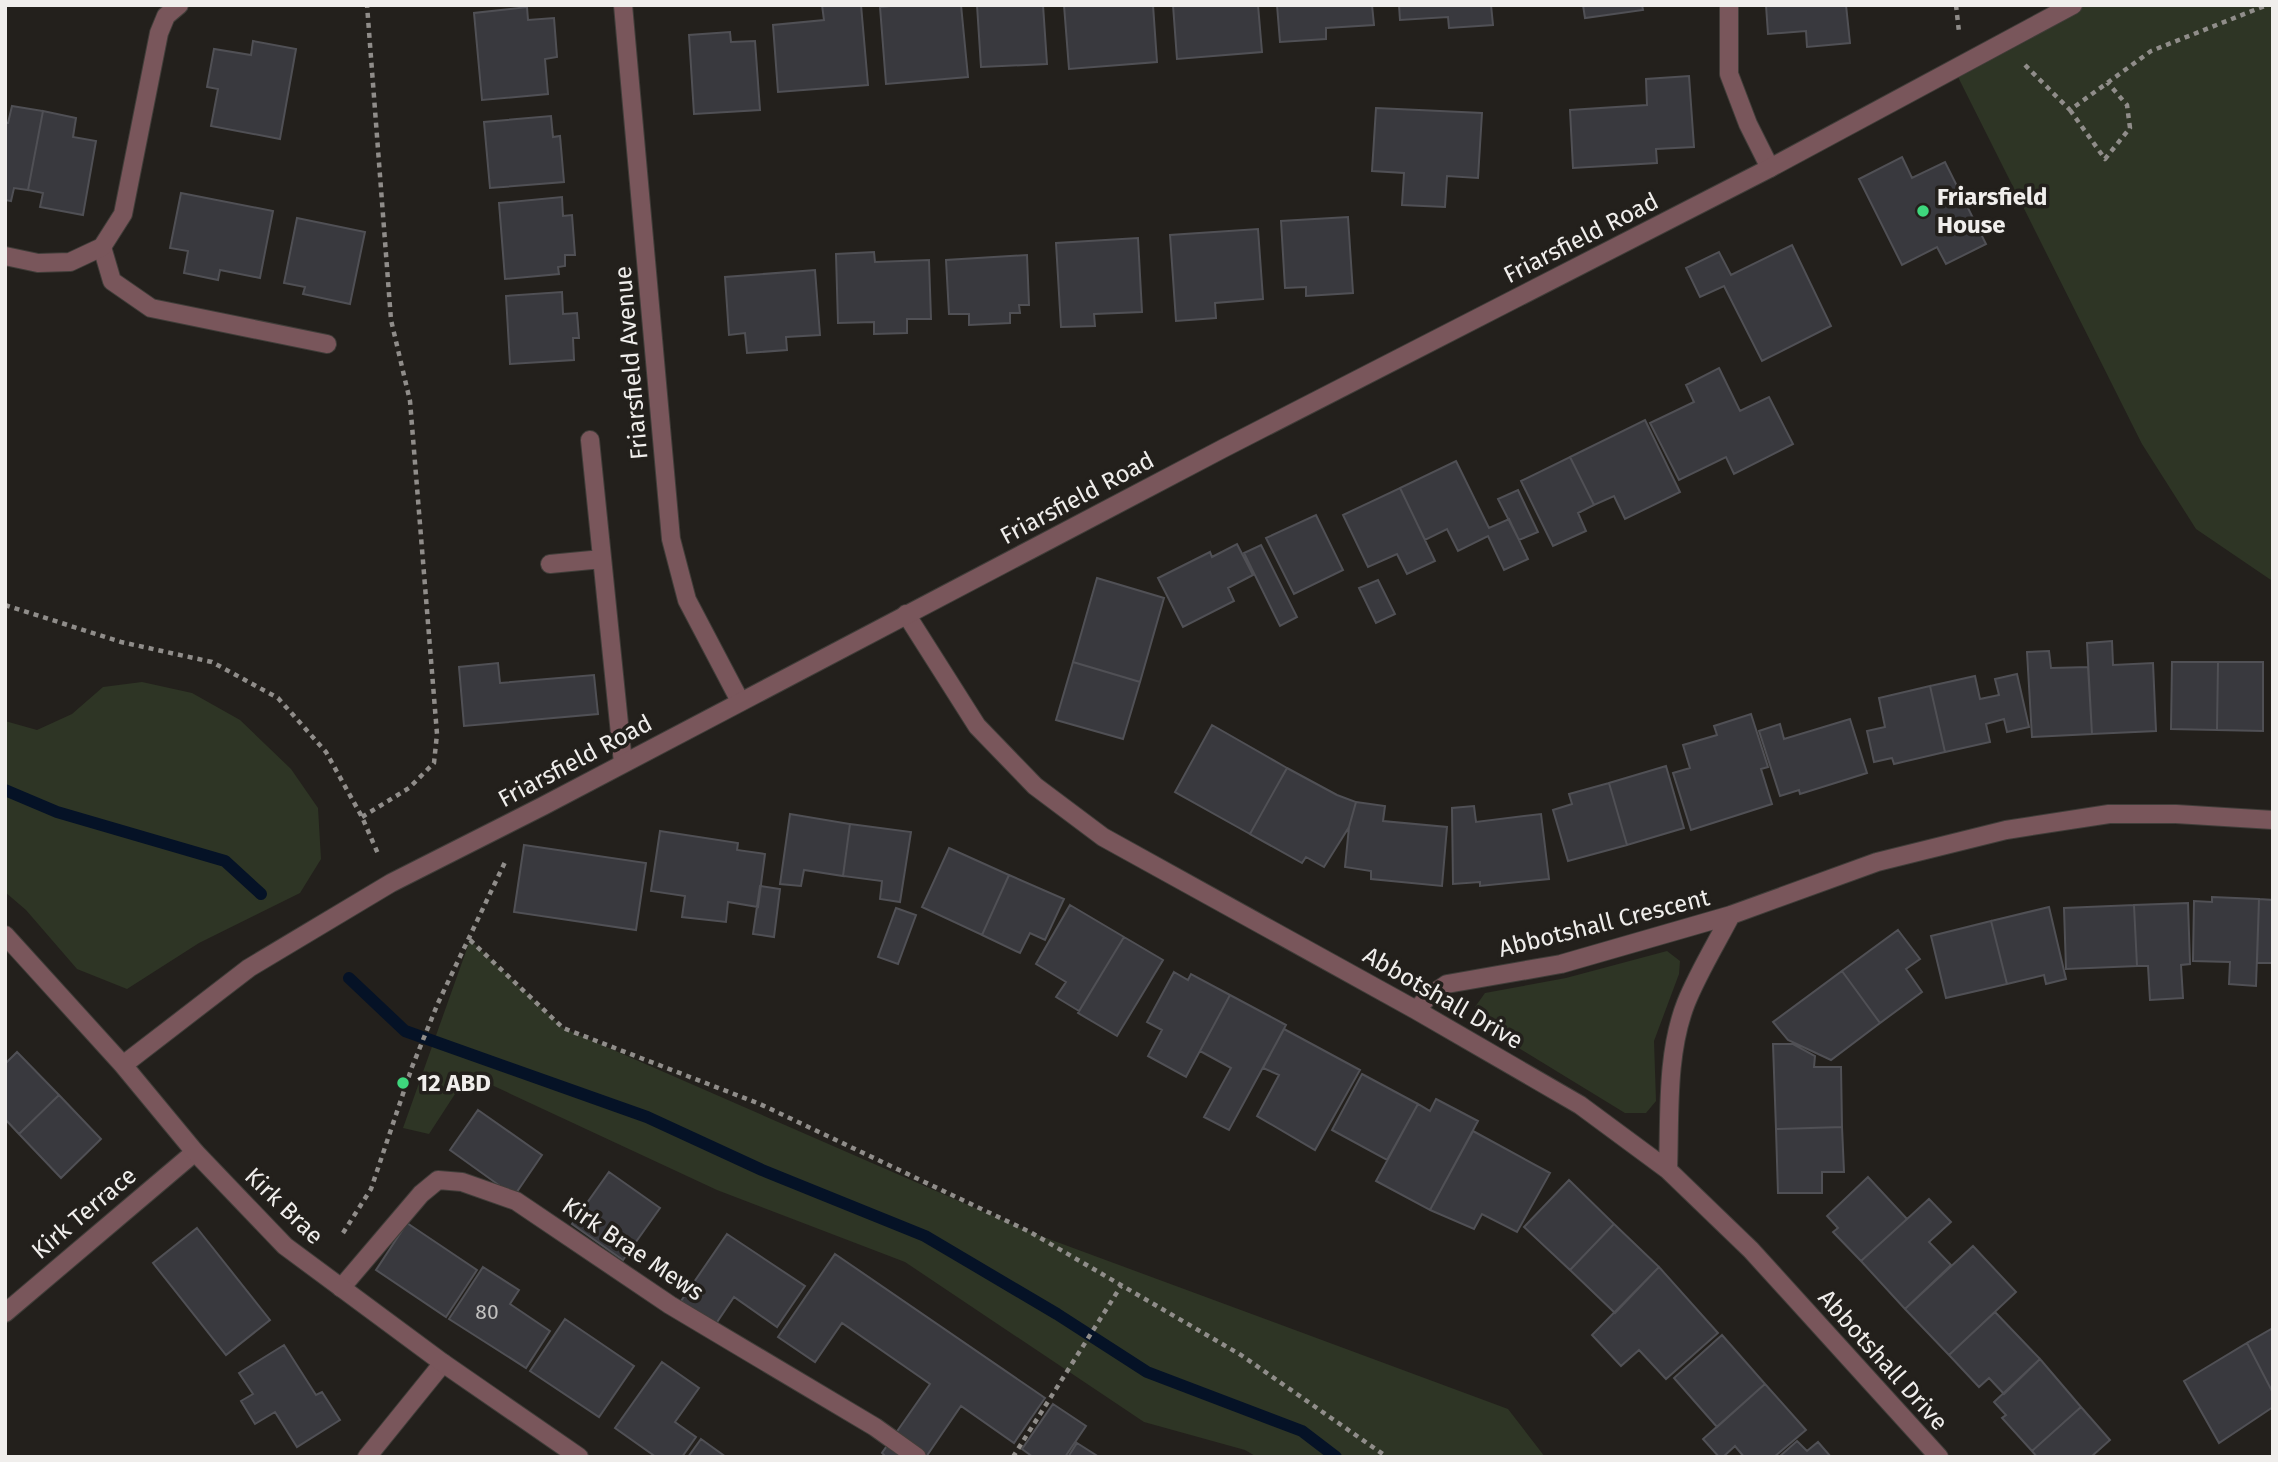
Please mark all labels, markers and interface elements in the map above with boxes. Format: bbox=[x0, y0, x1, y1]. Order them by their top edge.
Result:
place label: Friarsfield House bbox=[1937, 183, 2047, 239]
street label: Friarsfield Road bbox=[1499, 187, 1663, 289]
marker: Friarsfield House bbox=[1915, 203, 1931, 219]
street label: Friarsfield Avenue bbox=[609, 265, 653, 461]
street label: Friarsfield Road bbox=[995, 446, 1159, 550]
street label: Friarsfield Road bbox=[493, 709, 657, 813]
street label: Abbotshall Crescent bbox=[1496, 883, 1713, 963]
street label: Abbotshall Drive bbox=[1358, 941, 1528, 1055]
place label: 12 ABD bbox=[417, 1069, 491, 1097]
marker: 12 ABD bbox=[395, 1075, 411, 1091]
street label: Kirk Terrace bbox=[26, 1161, 142, 1265]
street label: Kirk Brae bbox=[239, 1162, 329, 1250]
street label: Kirk Brae Mews bbox=[557, 1191, 709, 1307]
street label: Abbotshall Drive bbox=[1812, 1284, 1954, 1436]
house number: 80 bbox=[475, 1299, 499, 1325]

